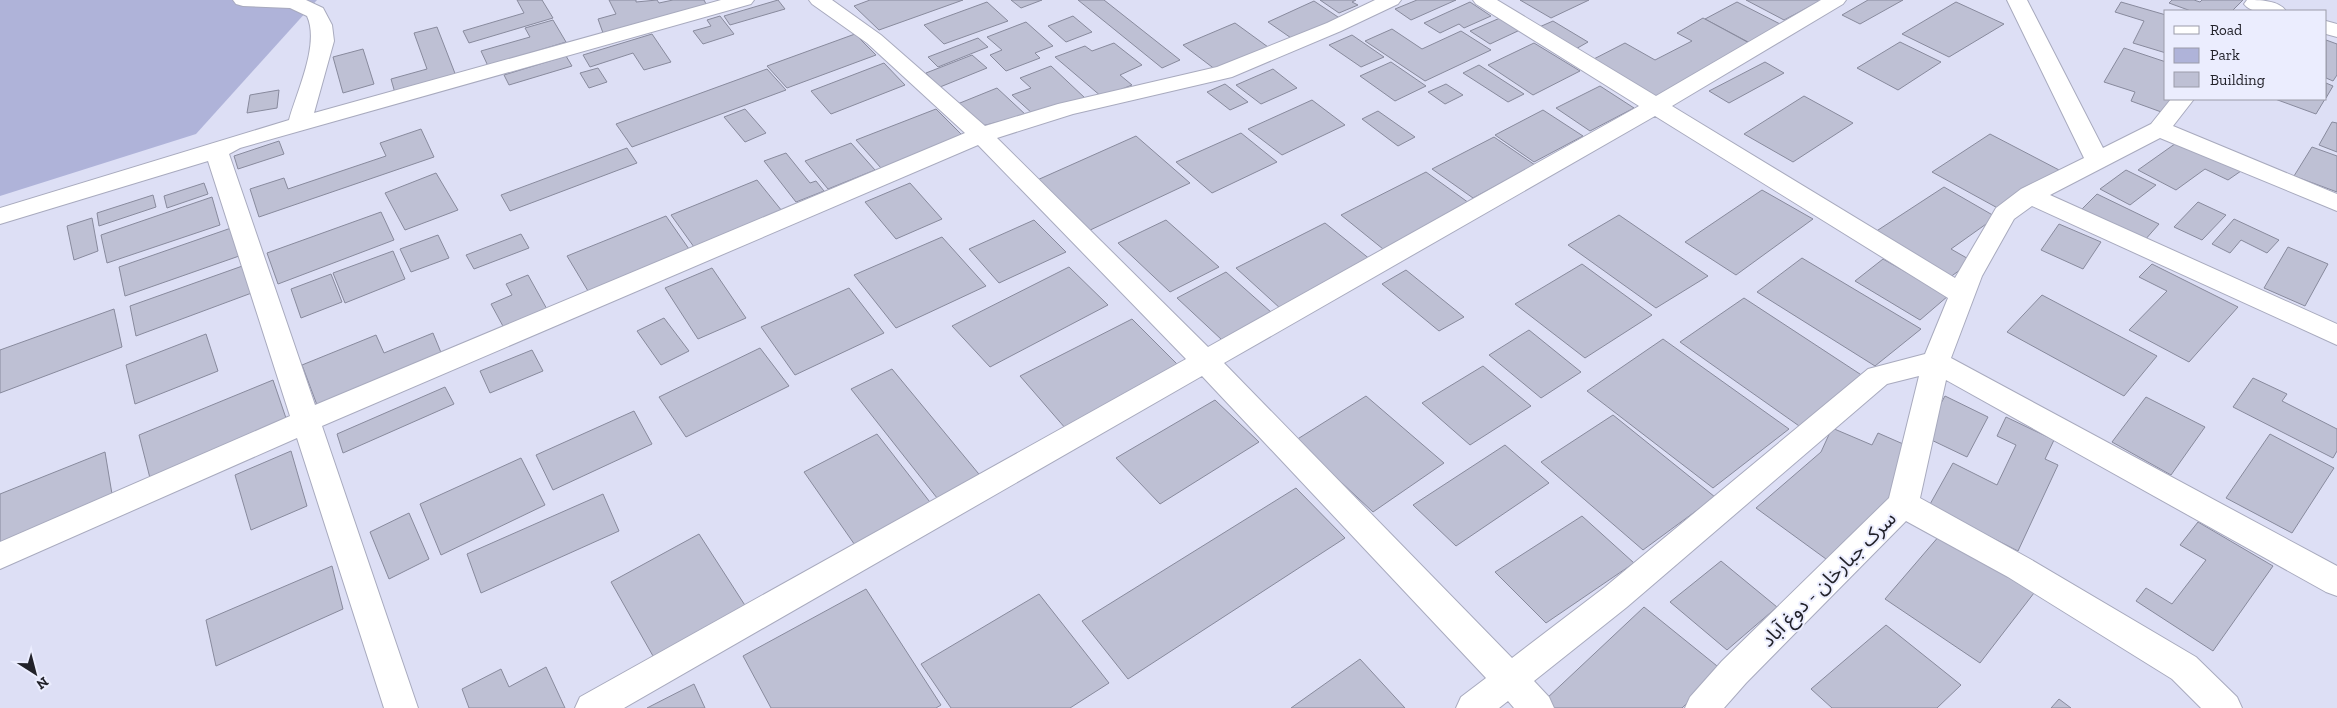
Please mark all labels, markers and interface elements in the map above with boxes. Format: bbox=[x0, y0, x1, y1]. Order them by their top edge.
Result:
legend bbox=[2164, 10, 2327, 100]
text: Road bbox=[2210, 21, 2243, 39]
text: Park bbox=[2210, 46, 2240, 64]
text: Building bbox=[2210, 71, 2265, 89]
street label: سرک جبارخان - دوغ آباد bbox=[1755, 506, 1903, 654]
north arrow bbox=[10, 648, 60, 698]
text: N bbox=[33, 673, 52, 693]

